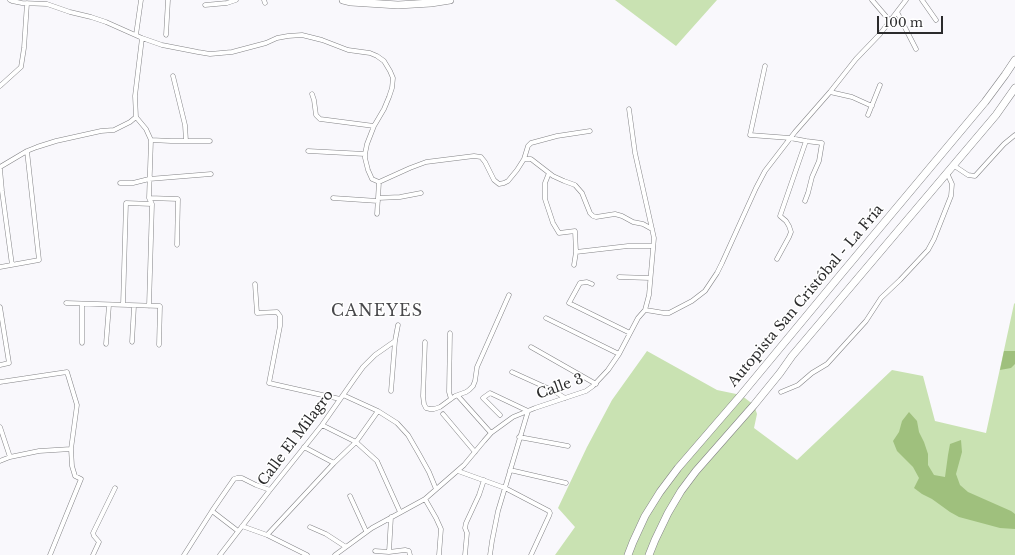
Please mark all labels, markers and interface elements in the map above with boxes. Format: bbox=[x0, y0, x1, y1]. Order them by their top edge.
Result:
scale bar bbox=[879, 8, 945, 34]
text: 100 m bbox=[884, 15, 923, 30]
street label: Autopista San Cristóbal - La Fría bbox=[725, 202, 887, 390]
district label: CANEYES bbox=[331, 301, 423, 321]
street label: Calle 3 bbox=[534, 371, 586, 403]
street label: Calle El Milagro bbox=[255, 387, 337, 489]

